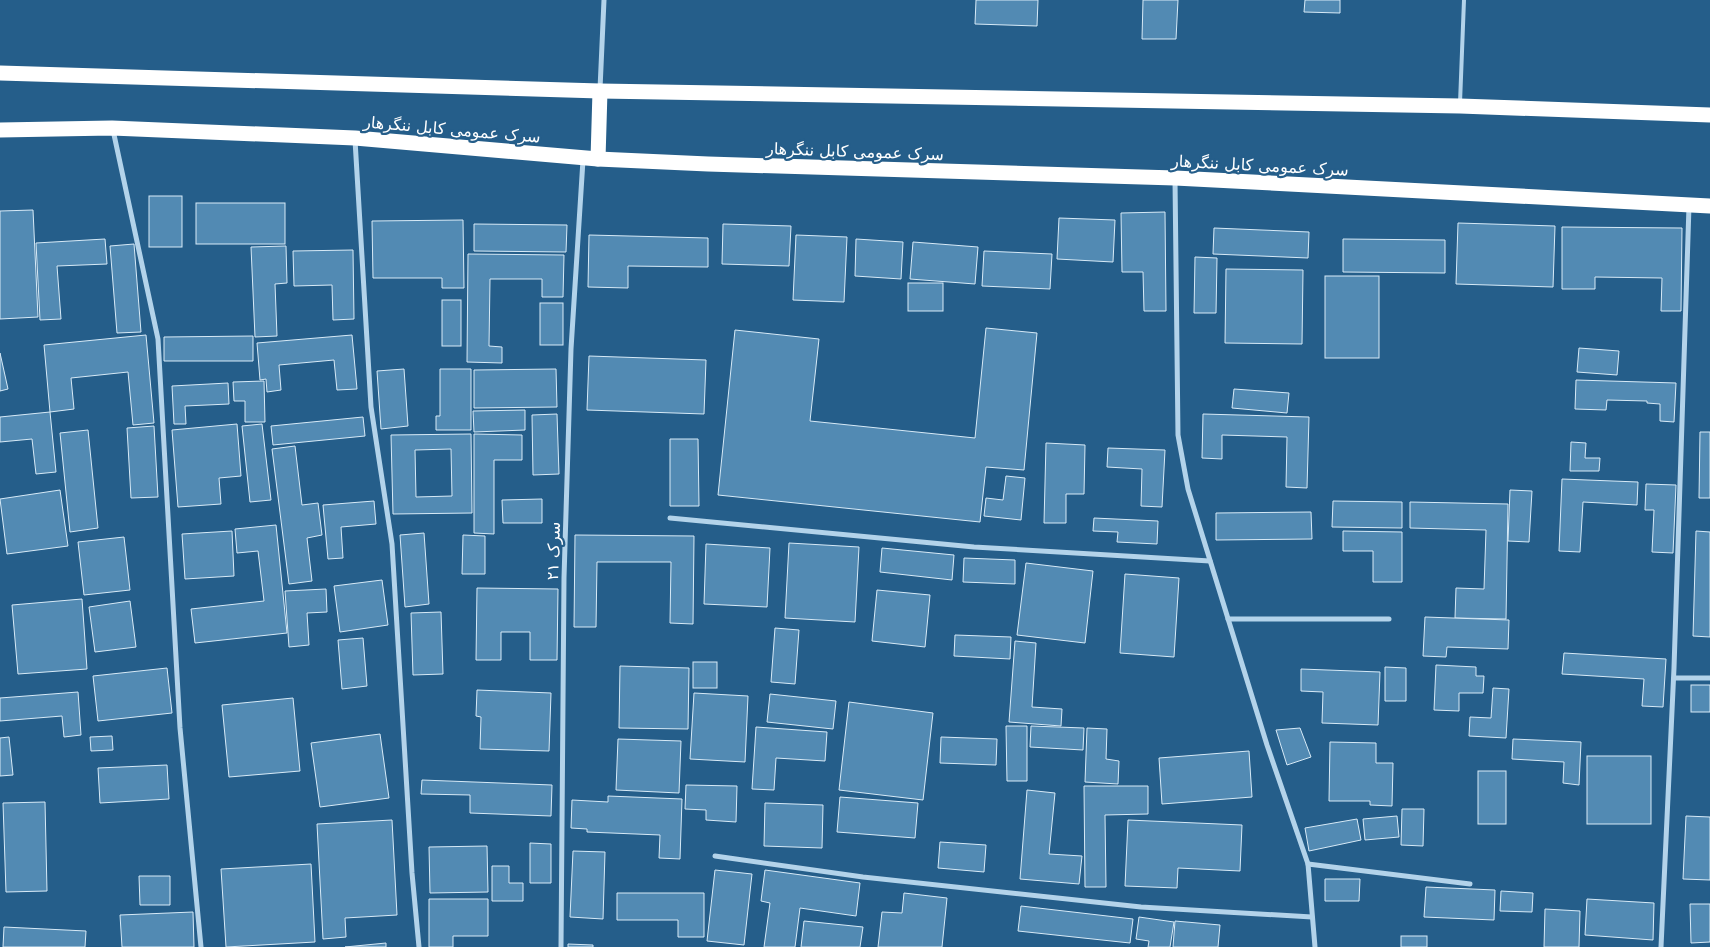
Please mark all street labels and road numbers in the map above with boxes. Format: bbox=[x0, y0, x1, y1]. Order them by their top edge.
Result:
street label: سرک عمومی کابل ننگرهار bbox=[361, 112, 541, 148]
street label: سرک عمومی کابل ننگرهار bbox=[765, 139, 944, 165]
street label: سرک عمومی کابل ننگرهار bbox=[1170, 151, 1349, 181]
street label: سرک ۲۱ bbox=[543, 521, 565, 581]

